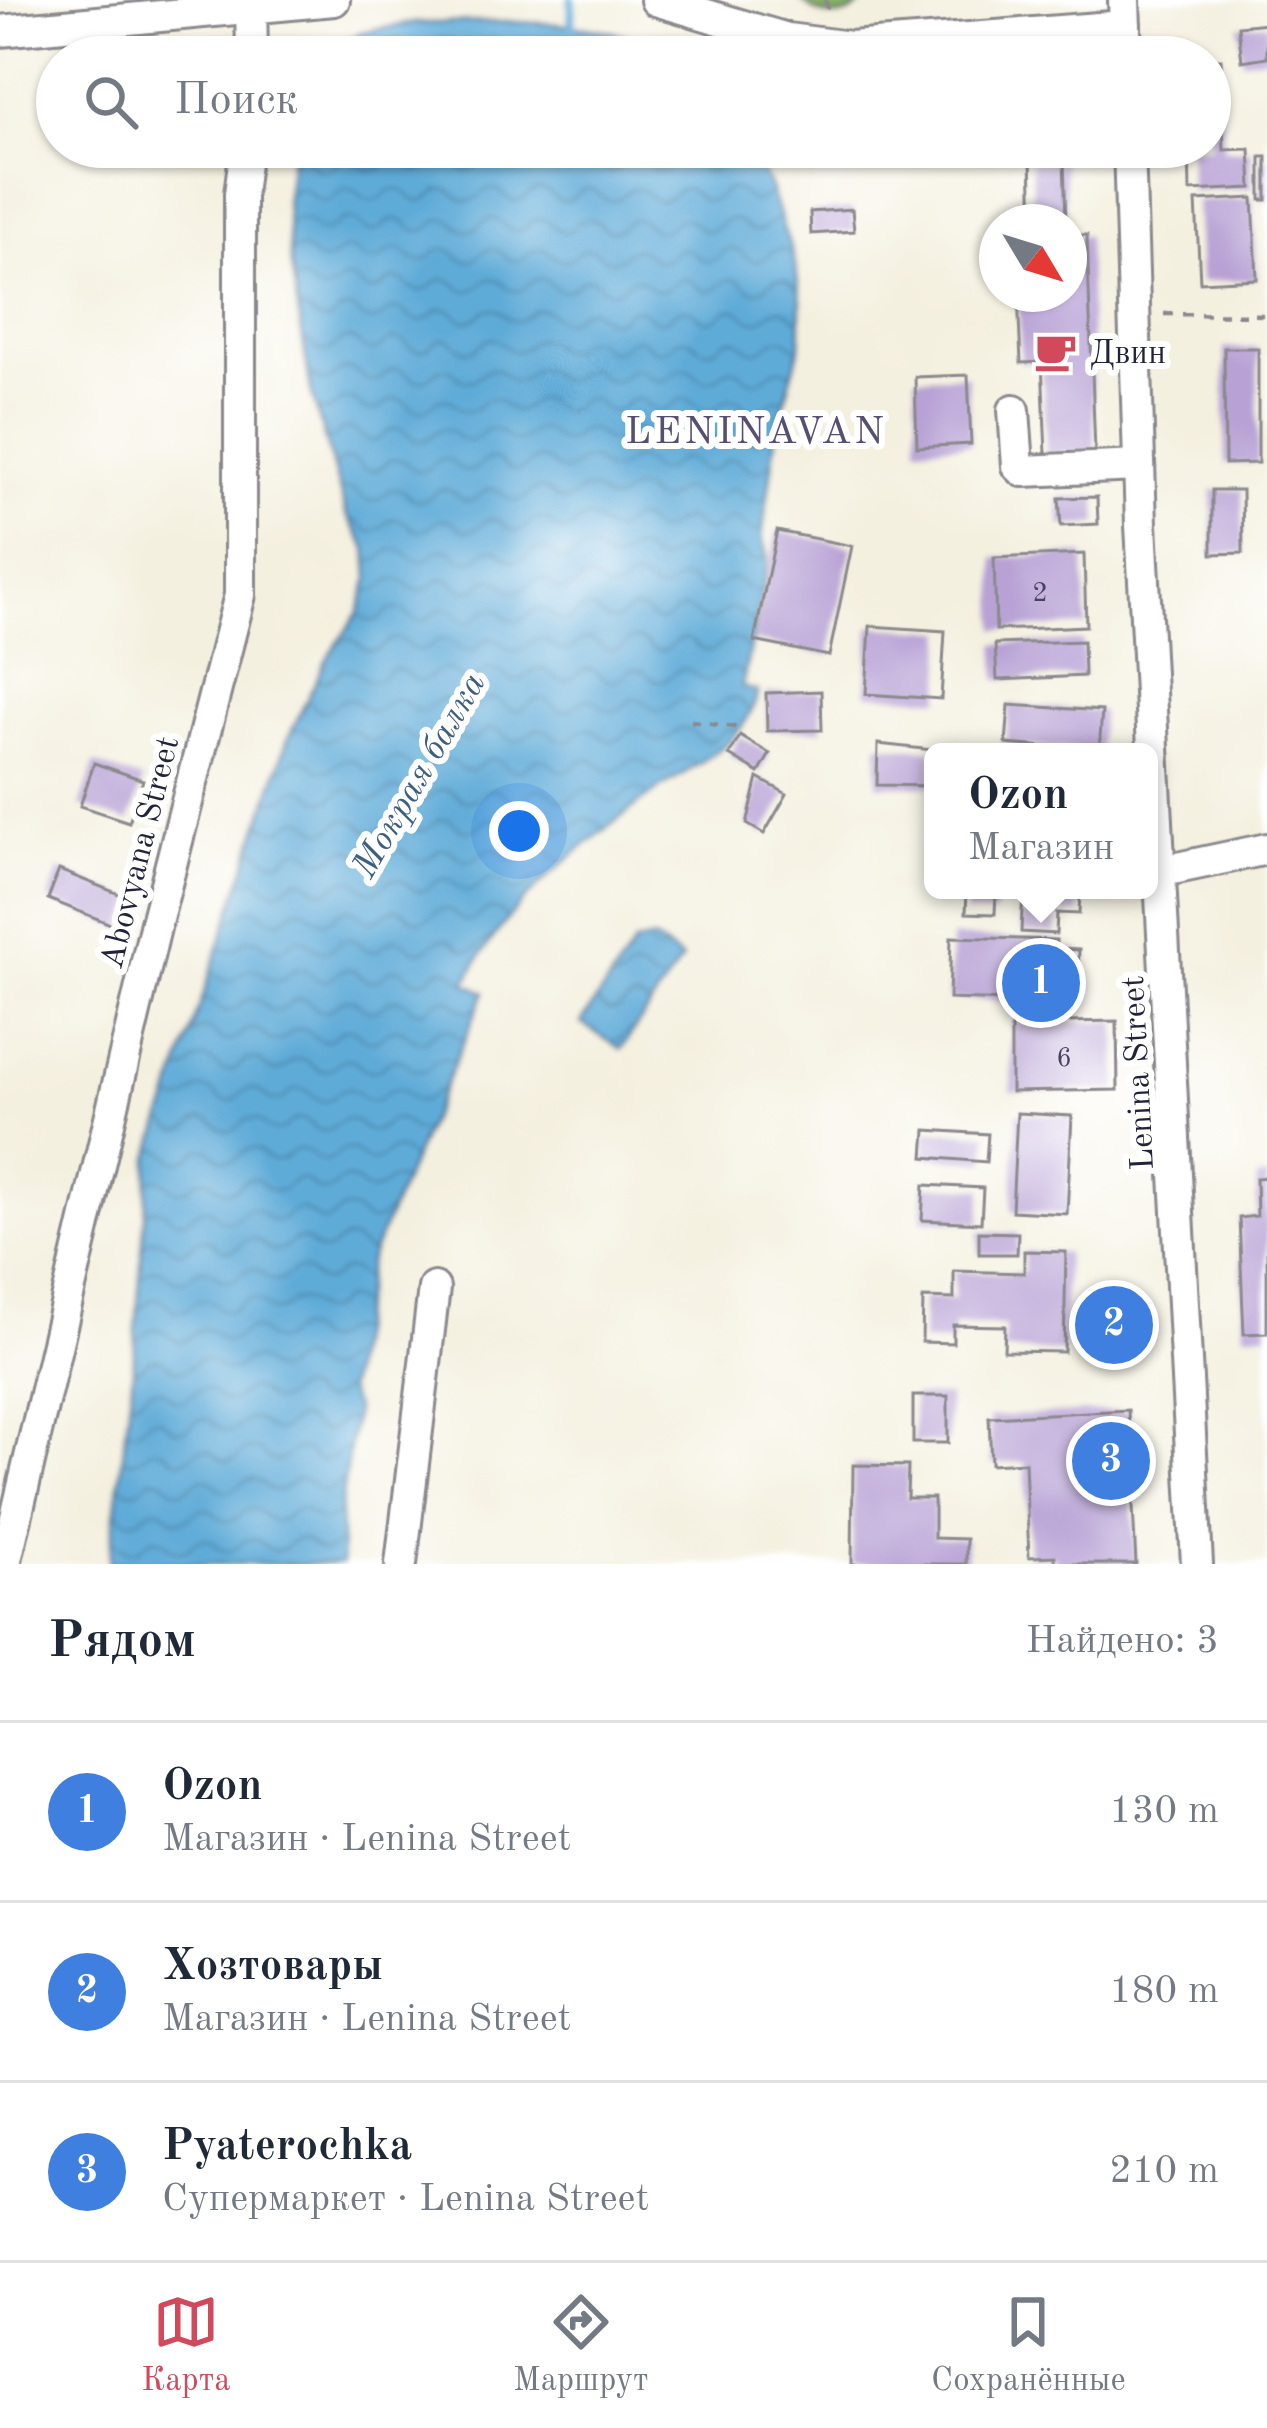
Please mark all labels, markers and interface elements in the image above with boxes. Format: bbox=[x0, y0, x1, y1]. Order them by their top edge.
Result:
search box bbox=[36, 36, 1231, 168]
icon: search bbox=[78, 69, 144, 135]
text: Поиск bbox=[174, 79, 298, 124]
north arrow bbox=[979, 204, 1087, 312]
cafe icon: Двин bbox=[1033, 328, 1079, 374]
place label: Двин bbox=[1090, 338, 1166, 371]
district label: LENINAVAN bbox=[625, 413, 887, 452]
house number: 2 bbox=[1032, 580, 1048, 607]
water label: Мокрая балка bbox=[347, 667, 494, 886]
street label: Abovyana Street bbox=[97, 733, 186, 972]
popup bbox=[924, 743, 1158, 899]
text: Ozon bbox=[968, 774, 1068, 819]
your location bbox=[489, 801, 549, 861]
text: Магазин bbox=[968, 829, 1114, 868]
pin: 1 bbox=[1002, 938, 1080, 1028]
street label: Lenina Street bbox=[1118, 975, 1161, 1171]
house number: 6 bbox=[1056, 1045, 1072, 1072]
pin: 2 bbox=[1075, 1280, 1153, 1370]
pin: 3 bbox=[1072, 1416, 1150, 1506]
text: Рядом bbox=[48, 1617, 196, 1668]
text: Найдено: 3 bbox=[1026, 1622, 1219, 1661]
text: Ozon bbox=[162, 1765, 262, 1810]
text: 1 bbox=[76, 1792, 98, 1831]
text: 130 m bbox=[1109, 1792, 1219, 1831]
text: Магазин · Lenina Street bbox=[162, 1820, 571, 1859]
text: Хозтовары bbox=[162, 1945, 383, 1990]
text: 2 bbox=[76, 1972, 98, 2011]
text: 180 m bbox=[1109, 1972, 1219, 2011]
text: Магазин · Lenina Street bbox=[162, 2000, 571, 2039]
text: Pyaterochka bbox=[162, 2125, 412, 2170]
text: 3 bbox=[76, 2152, 98, 2191]
text: 210 m bbox=[1109, 2152, 1219, 2191]
text: Супермаркет · Lenina Street bbox=[162, 2180, 649, 2219]
tab: Карта bbox=[141, 2289, 231, 2402]
tab: Маршрут bbox=[513, 2289, 649, 2402]
tab: Сохранённые bbox=[931, 2289, 1126, 2402]

